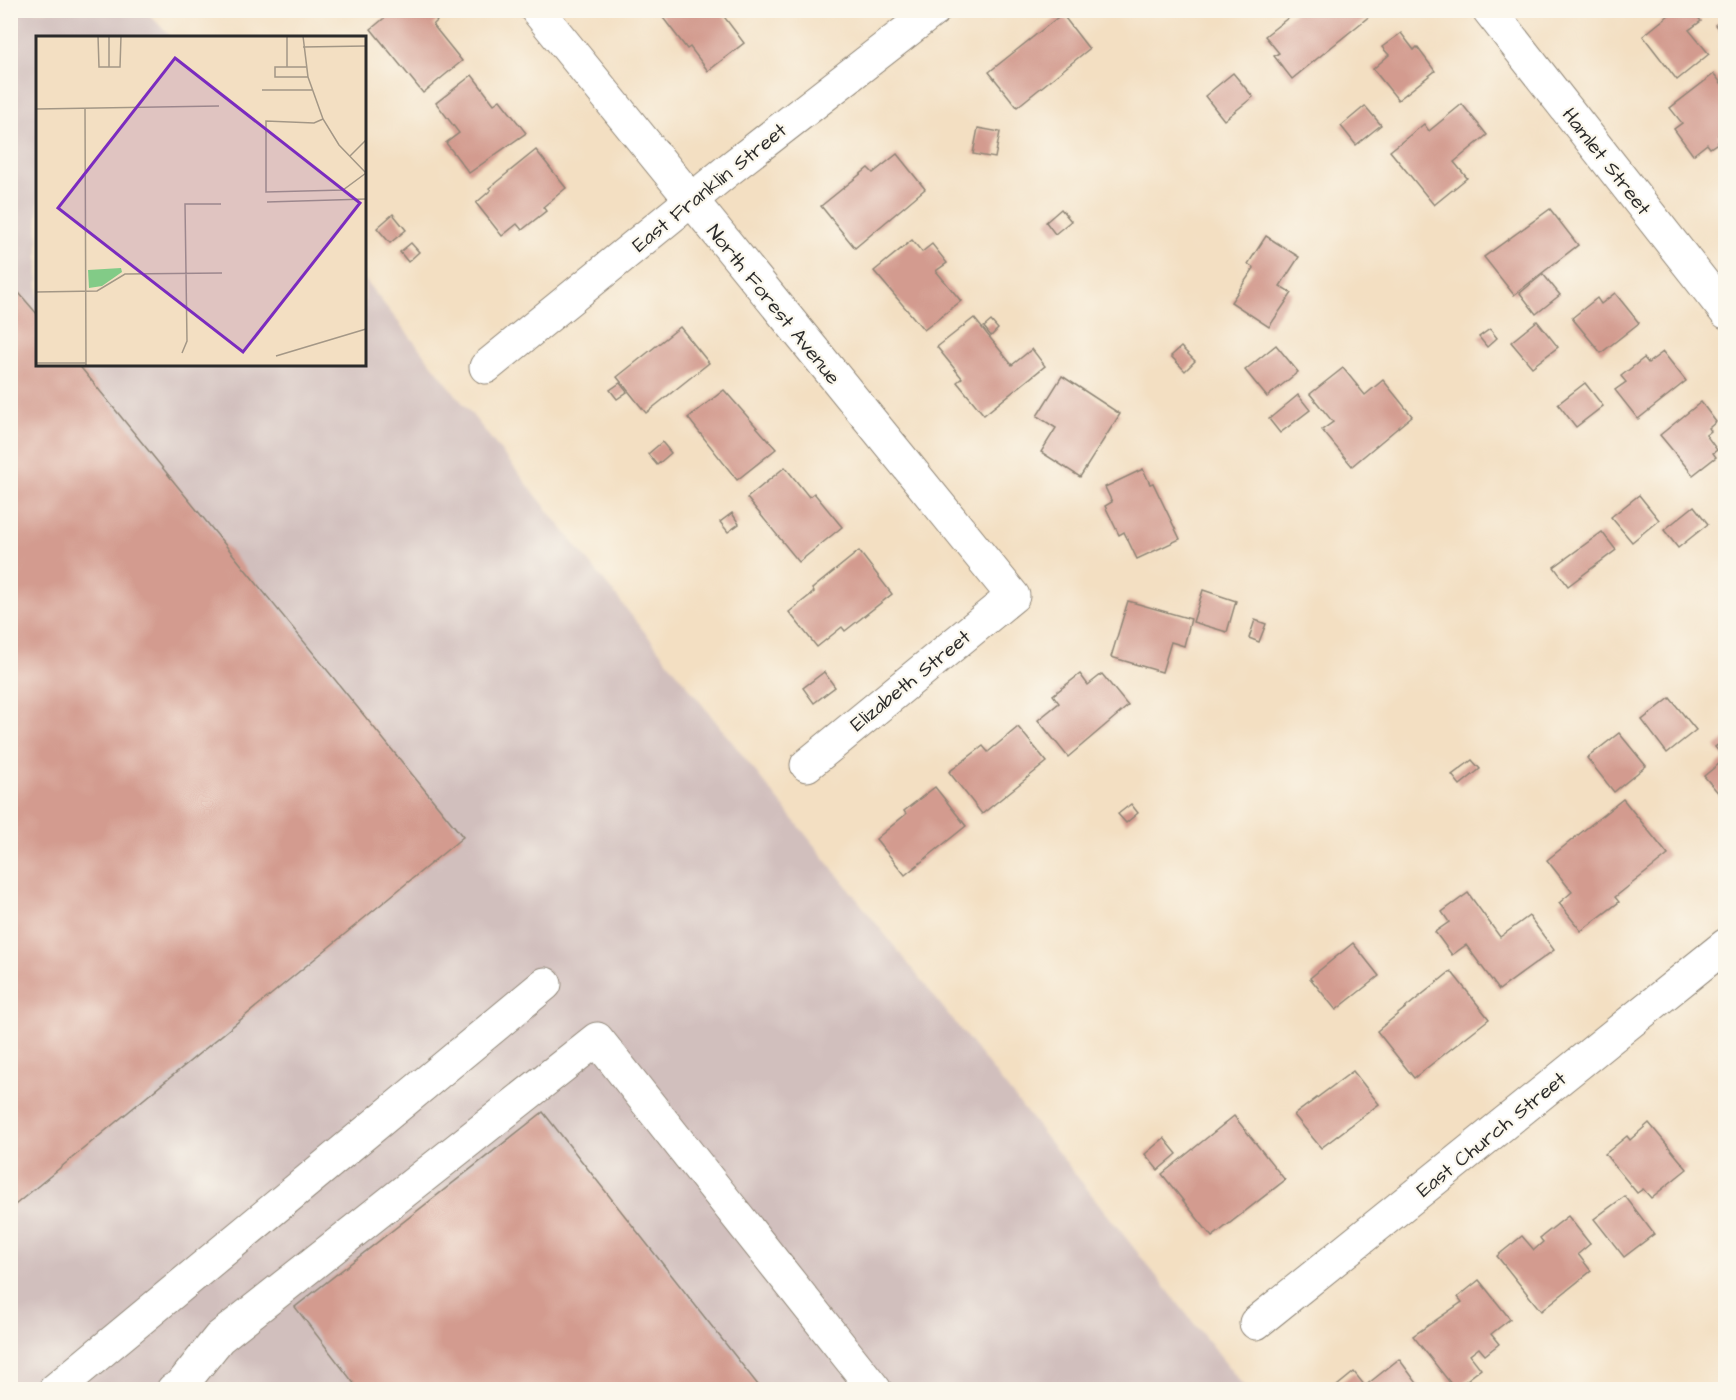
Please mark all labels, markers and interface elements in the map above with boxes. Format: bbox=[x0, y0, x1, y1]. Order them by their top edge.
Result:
inset map bbox=[36, 36, 366, 366]
street label: Hamlet Street bbox=[1555, 102, 1657, 221]
street label: East Franklin Street bbox=[626, 117, 793, 259]
street label: North Forest Avenue bbox=[700, 219, 847, 391]
street label: Elizabeth Street bbox=[844, 623, 977, 738]
street label: East Church Street bbox=[1411, 1065, 1573, 1204]

